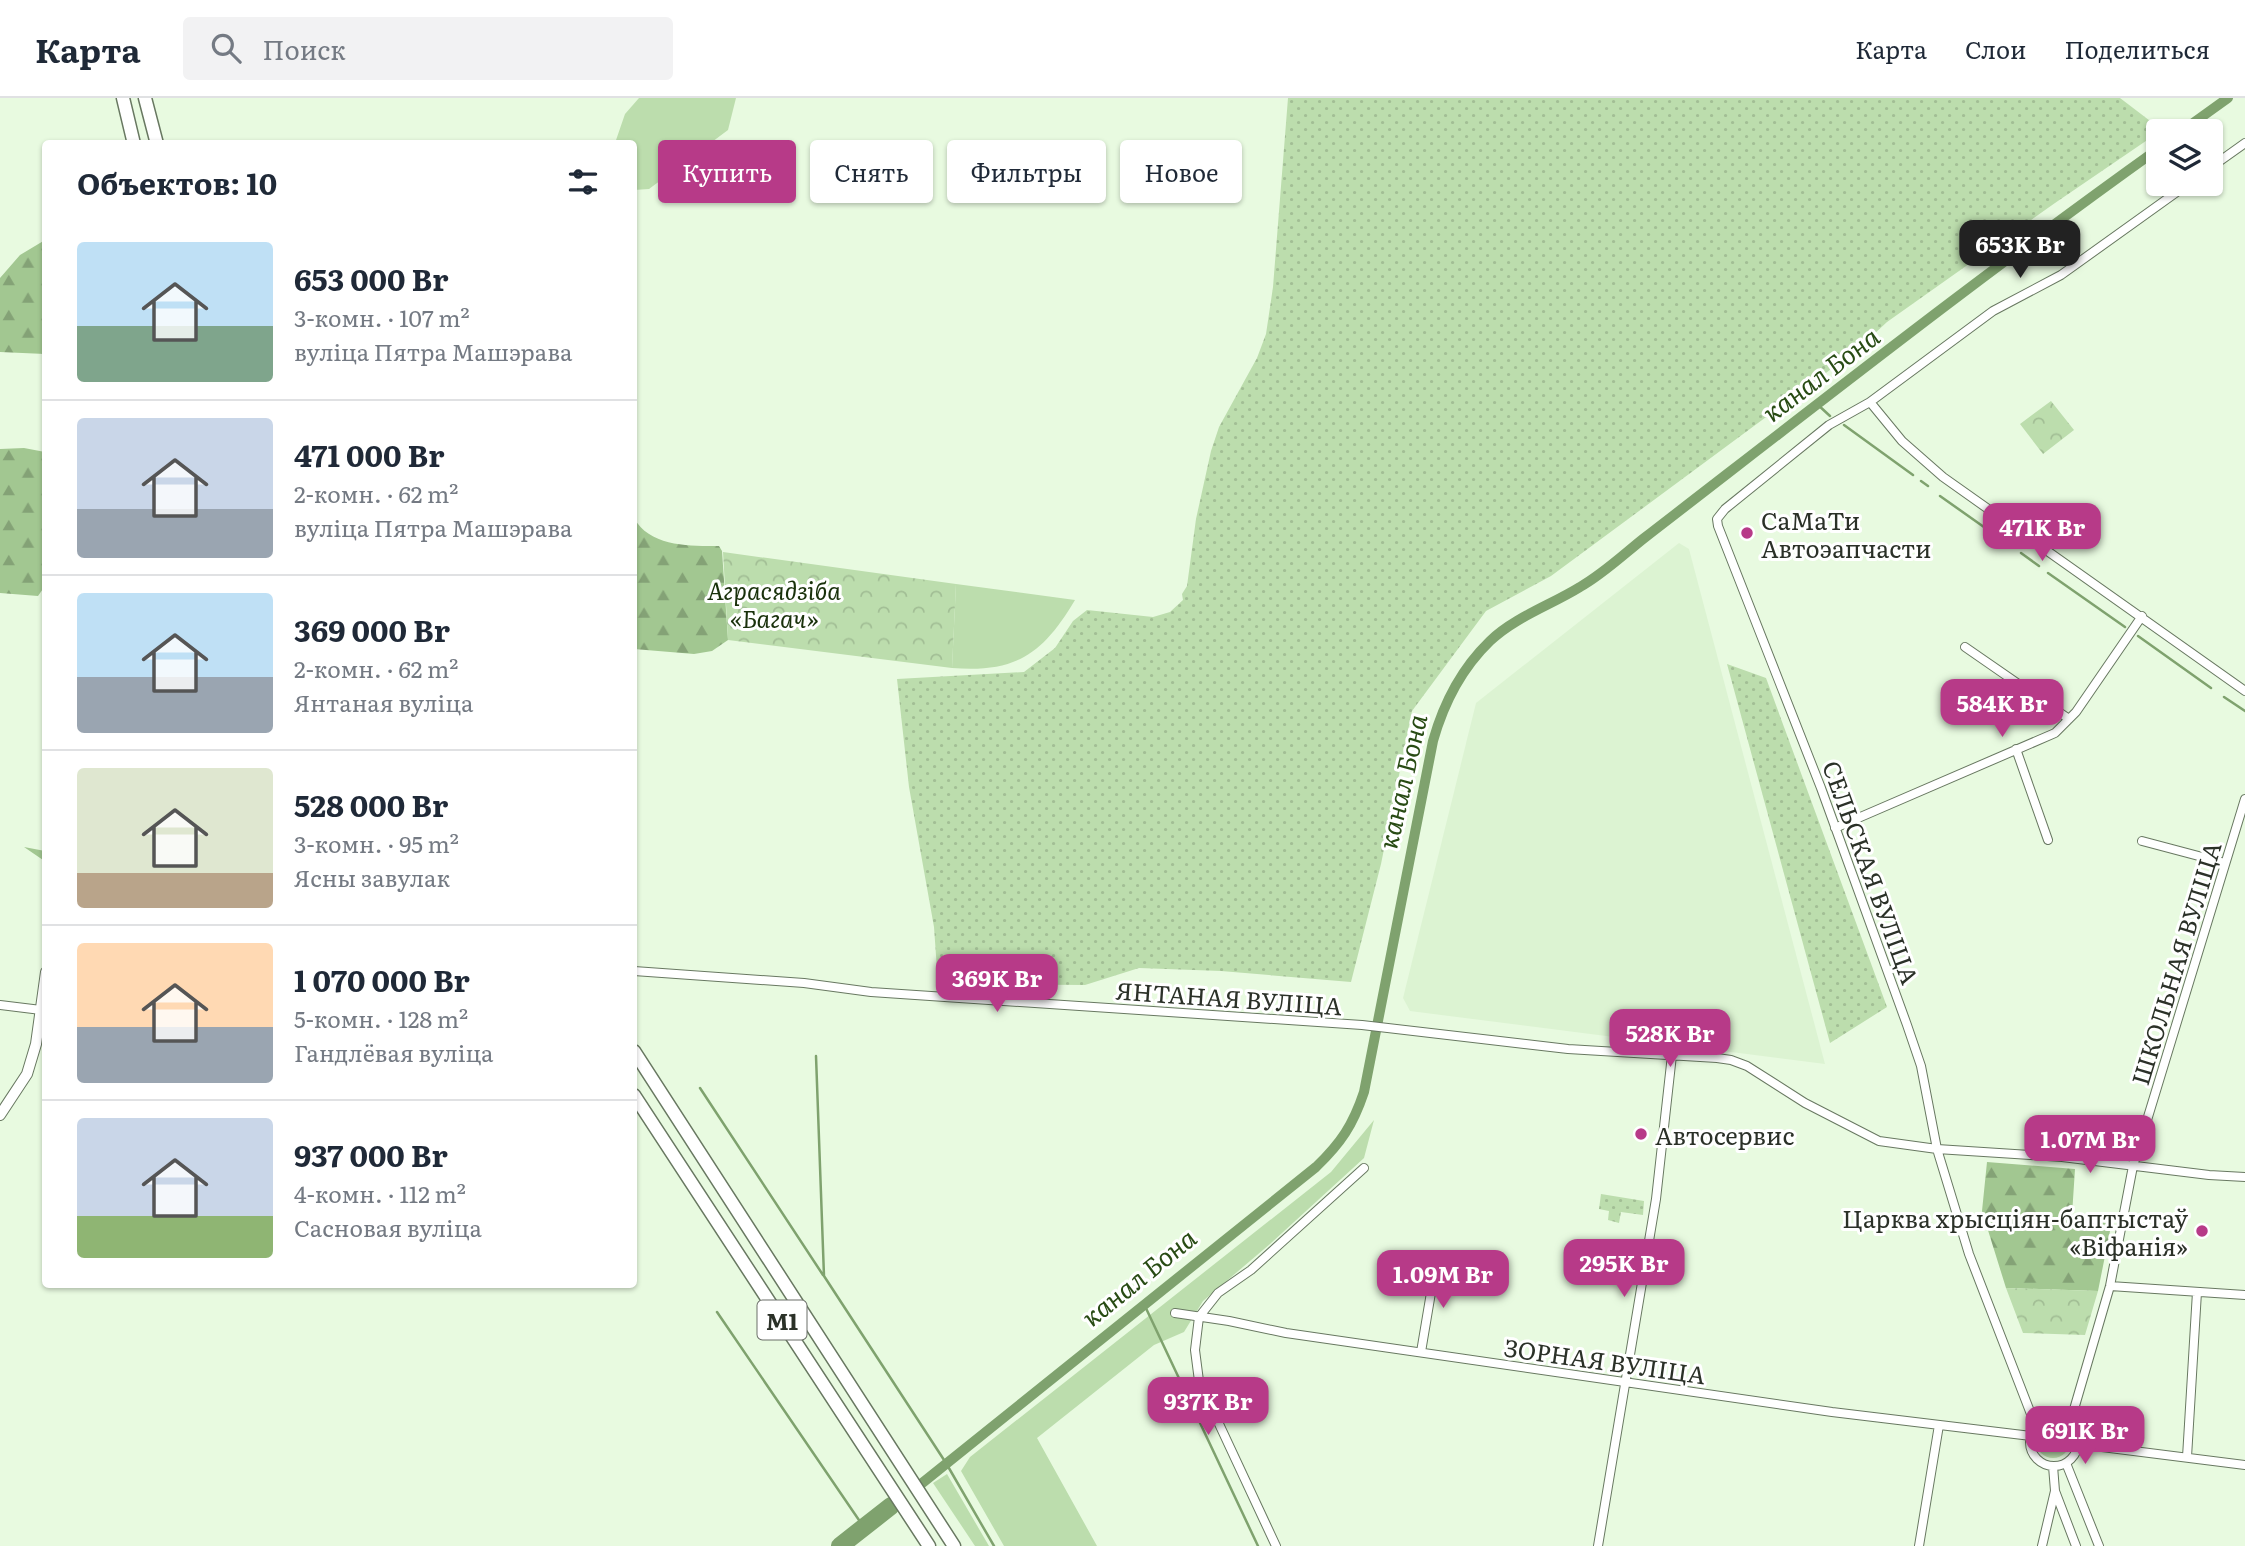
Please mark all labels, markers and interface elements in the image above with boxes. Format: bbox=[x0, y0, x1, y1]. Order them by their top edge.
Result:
search box bbox=[183, 17, 673, 80]
text: Карта bbox=[35, 24, 141, 73]
icon: search bbox=[207, 29, 245, 67]
text: Поиск bbox=[263, 29, 346, 68]
text: Карта bbox=[1855, 31, 1927, 66]
text: Слои bbox=[1965, 31, 2026, 66]
text: Поделиться bbox=[2064, 31, 2210, 66]
map controls bbox=[2146, 119, 2223, 196]
button: layers bbox=[2146, 119, 2223, 196]
chip: Купить bbox=[658, 140, 796, 203]
chip: Снять bbox=[810, 140, 933, 203]
chip: Фильтры bbox=[947, 140, 1106, 203]
chip: Новое bbox=[1120, 140, 1242, 203]
text: Объектов: 10 bbox=[77, 160, 277, 204]
icon: filters bbox=[564, 163, 602, 201]
pin: 653K Br bbox=[1955, 220, 2085, 280]
text: 653K Br bbox=[1975, 226, 2065, 260]
text: 653 000 Br bbox=[294, 256, 449, 300]
icon: home bbox=[133, 270, 217, 354]
text: 3-комн. · 107 m² bbox=[294, 300, 470, 334]
water label: канал Бона bbox=[1753, 316, 1887, 430]
text: вуліца Пятра Машэрава bbox=[294, 334, 572, 368]
text: 471 000 Br bbox=[294, 432, 444, 476]
icon: home bbox=[133, 446, 217, 530]
text: 2-комн. · 62 m² bbox=[294, 476, 459, 510]
place label: СаМаТи Автоэапчасти bbox=[1761, 502, 1931, 565]
pin: 471K Br bbox=[1977, 504, 2107, 563]
text: 471K Br bbox=[1999, 509, 2085, 543]
text: вуліца Пятра Машэрава bbox=[294, 510, 572, 544]
marker: СаМаТи Автоэапчасти bbox=[1739, 525, 1755, 541]
park label: Аграсядзіба «Багач» bbox=[707, 572, 841, 635]
text: 369 000 Br bbox=[294, 607, 450, 651]
icon: home bbox=[133, 621, 217, 705]
text: 2-комн. · 62 m² bbox=[294, 651, 459, 685]
pin: 584K Br bbox=[1937, 680, 2067, 739]
text: Янтаная вуліца bbox=[294, 685, 473, 719]
text: 584K Br bbox=[1957, 685, 2047, 719]
water label: канал Бона bbox=[1367, 710, 1435, 852]
street label: СЕЛЬСКАЯ ВУЛІЦА bbox=[1815, 755, 1929, 989]
text: 528 000 Br bbox=[294, 782, 448, 826]
icon: home bbox=[133, 796, 217, 880]
text: 3-комн. · 95 m² bbox=[294, 826, 459, 860]
street label: ШКОЛЬНАЯ ВУЛІЦА bbox=[2121, 837, 2229, 1089]
text: Ясны завулак bbox=[294, 860, 450, 894]
pin: 369K Br bbox=[932, 954, 1062, 1014]
text: 1 070 000 Br bbox=[294, 957, 470, 1001]
text: 369K Br bbox=[952, 960, 1042, 994]
icon: home bbox=[133, 971, 217, 1055]
street label: ЯНТАНАЯ ВУЛІЦА bbox=[1115, 972, 1344, 1022]
text: 5-комн. · 128 m² bbox=[294, 1001, 468, 1035]
pin: 528K Br bbox=[1605, 1010, 1735, 1069]
text: 528K Br bbox=[1625, 1015, 1715, 1049]
text: Гандлёвая вуліца bbox=[294, 1035, 493, 1069]
pin: 1.07M Br bbox=[2018, 1116, 2162, 1175]
place label: Автосервис bbox=[1655, 1117, 1794, 1152]
text: 1.07M Br bbox=[2040, 1121, 2140, 1155]
marker: Автосервис bbox=[1633, 1126, 1649, 1142]
text: 937 000 Br bbox=[294, 1132, 448, 1176]
icon: home bbox=[133, 1146, 217, 1230]
text: 4-комн. · 112 m² bbox=[294, 1176, 466, 1210]
place label: Царква хрысціян-баптыстаў «Віфанія» bbox=[1842, 1200, 2188, 1263]
text: Сасновая вуліца bbox=[294, 1210, 482, 1244]
water label: канал Бона bbox=[1072, 1218, 1204, 1334]
marker: Царква хрысціян-баптыстаў «Віфанія» bbox=[2194, 1223, 2210, 1239]
pin: 295K Br bbox=[1559, 1240, 1689, 1299]
text: 295K Br bbox=[1580, 1245, 1668, 1279]
pin: 1.09M Br bbox=[1371, 1250, 1515, 1310]
text: 1.09M Br bbox=[1393, 1256, 1493, 1290]
road number: М1 bbox=[758, 1301, 806, 1340]
street label: ЗОРНАЯ ВУЛІЦА bbox=[1502, 1329, 1708, 1392]
pin: 937K Br bbox=[1143, 1378, 1273, 1437]
text: 937K Br bbox=[1164, 1383, 1252, 1417]
pin: 691K Br bbox=[2020, 1406, 2150, 1466]
text: 691K Br bbox=[2041, 1412, 2129, 1446]

